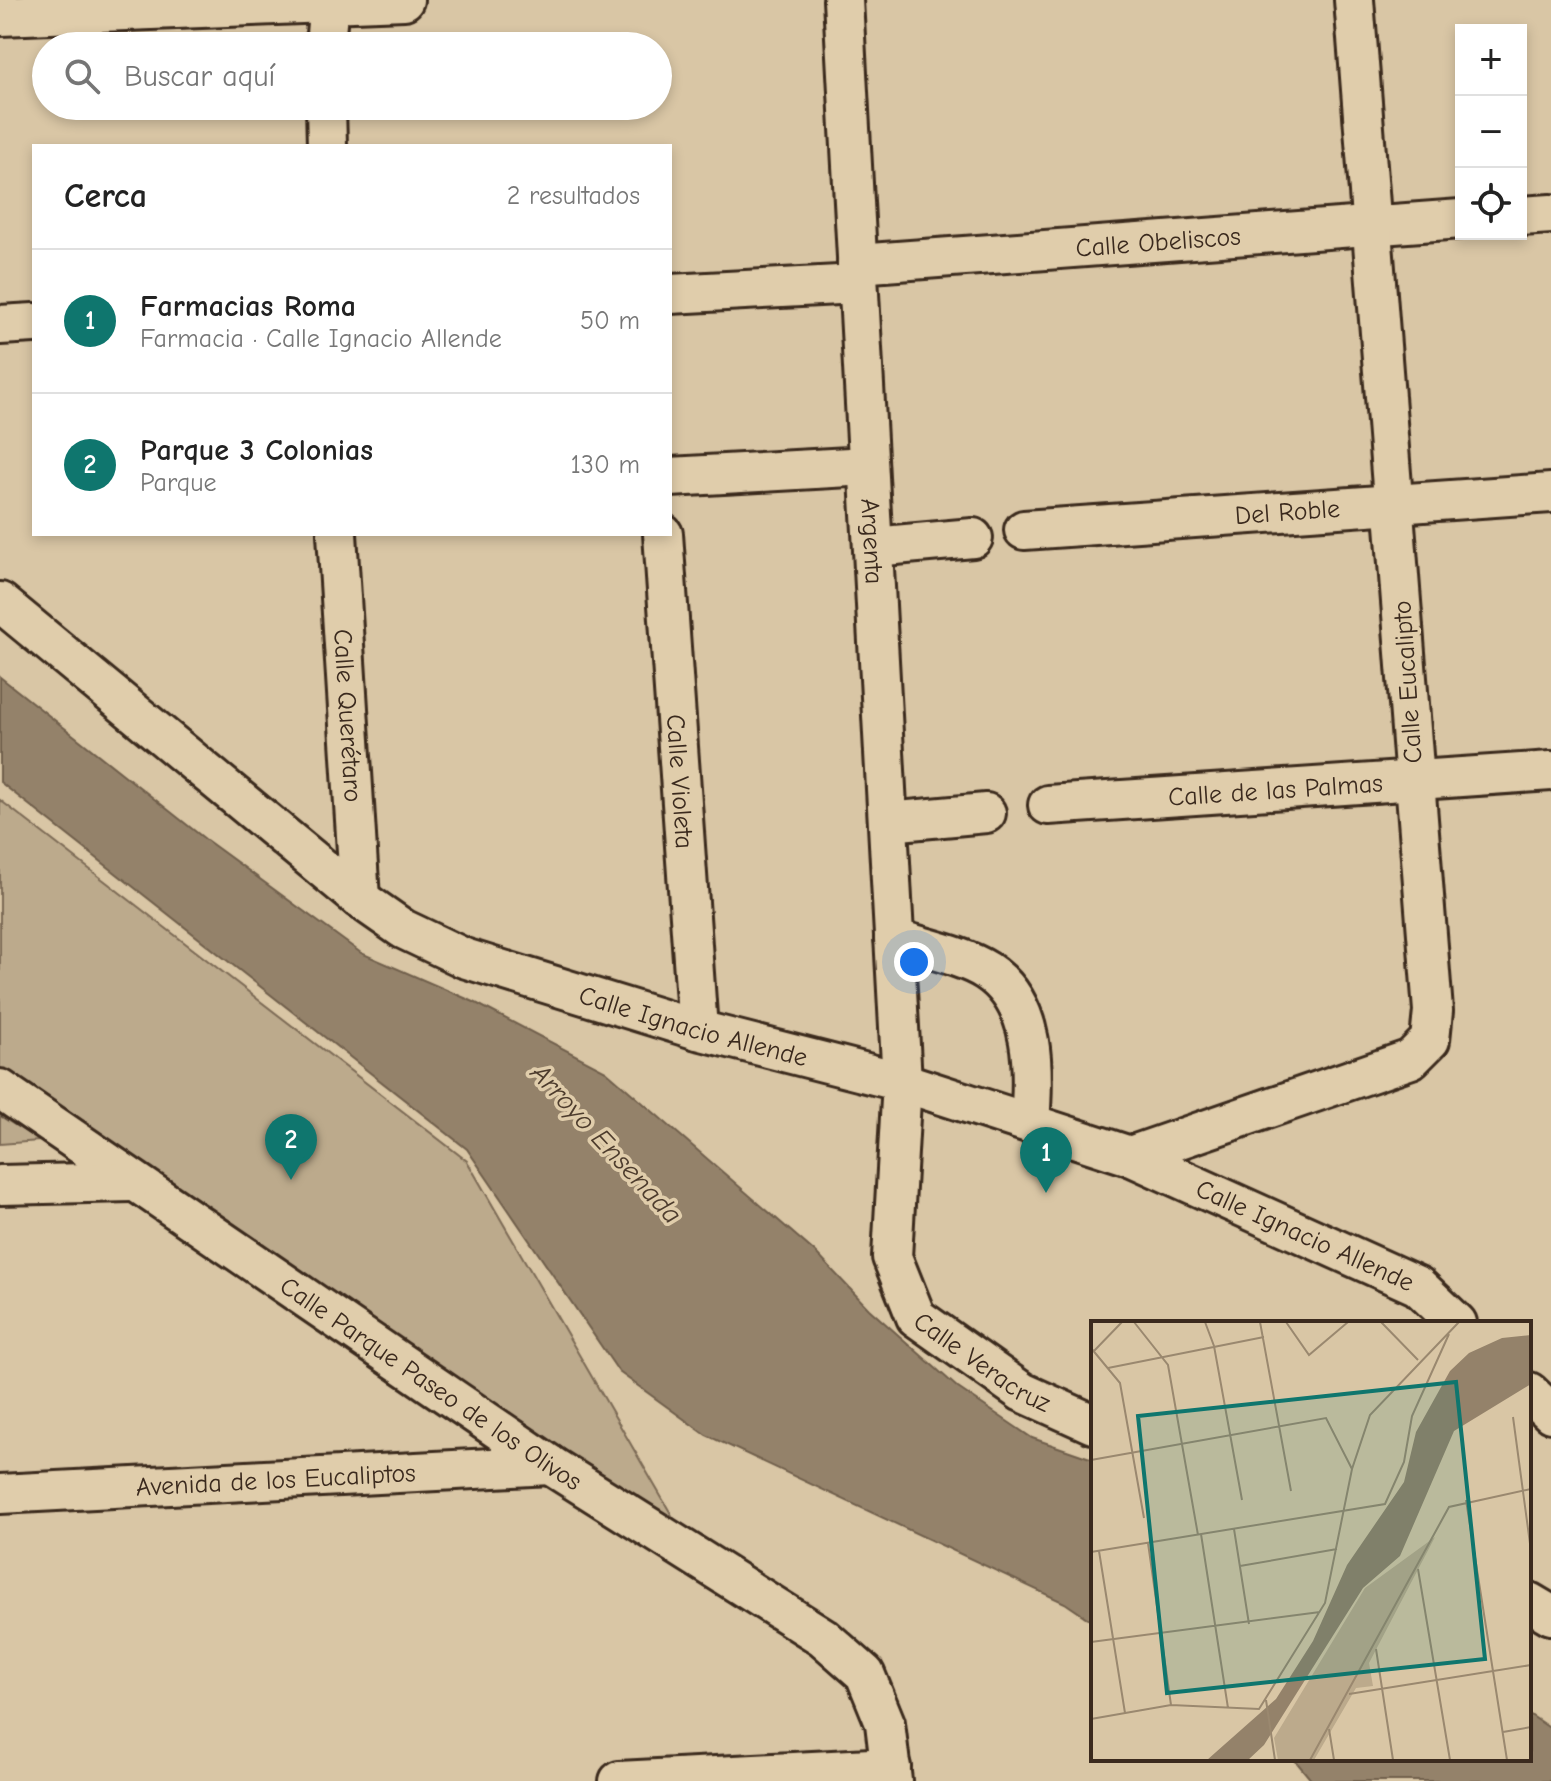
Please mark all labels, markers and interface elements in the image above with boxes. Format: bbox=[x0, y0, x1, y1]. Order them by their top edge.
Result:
map controls bbox=[1455, 24, 1527, 240]
button: + bbox=[1455, 24, 1527, 96]
search box bbox=[32, 32, 672, 120]
icon: search bbox=[60, 54, 104, 98]
text: Buscar aquí bbox=[124, 59, 275, 94]
button: − bbox=[1455, 96, 1527, 168]
button: locate bbox=[1455, 168, 1527, 240]
text: Cerca bbox=[64, 176, 147, 216]
text: 2 resultados bbox=[507, 181, 640, 211]
street label: Calle Obeliscos bbox=[1075, 221, 1242, 264]
text: Farmacias Roma bbox=[140, 289, 356, 324]
text: 1 bbox=[85, 306, 95, 336]
text: 50 m bbox=[580, 306, 640, 336]
text: Farmacia · Calle Ignacio Allende bbox=[140, 324, 502, 354]
text: Parque 3 Colonias bbox=[140, 433, 373, 468]
text: 2 bbox=[84, 450, 96, 480]
text: 130 m bbox=[571, 450, 640, 480]
text: Parque bbox=[140, 468, 217, 498]
street label: Del Roble bbox=[1234, 494, 1341, 531]
street label: Argenta bbox=[854, 498, 889, 585]
street label: Calle Eucalipto bbox=[1387, 600, 1429, 764]
street label: Calle Querétaro bbox=[327, 628, 368, 803]
street label: Calle Violeta bbox=[660, 713, 699, 850]
street label: Calle de las Palmas bbox=[1167, 768, 1384, 813]
your location bbox=[894, 942, 934, 982]
street label: Calle Ignacio Allende bbox=[575, 980, 810, 1073]
water label: Arroyo Ensenada bbox=[523, 1057, 688, 1230]
pin: 2 bbox=[265, 1114, 317, 1180]
pin: 1 bbox=[1020, 1127, 1072, 1193]
street label: Calle Ignacio Allende bbox=[1191, 1174, 1419, 1298]
street label: Calle Parque Paseo de los Olivos bbox=[274, 1271, 587, 1497]
street label: Calle Veracruz bbox=[908, 1306, 1055, 1419]
inset map bbox=[1091, 1321, 1531, 1761]
street label: Avenida de los Eucaliptos bbox=[135, 1458, 416, 1503]

